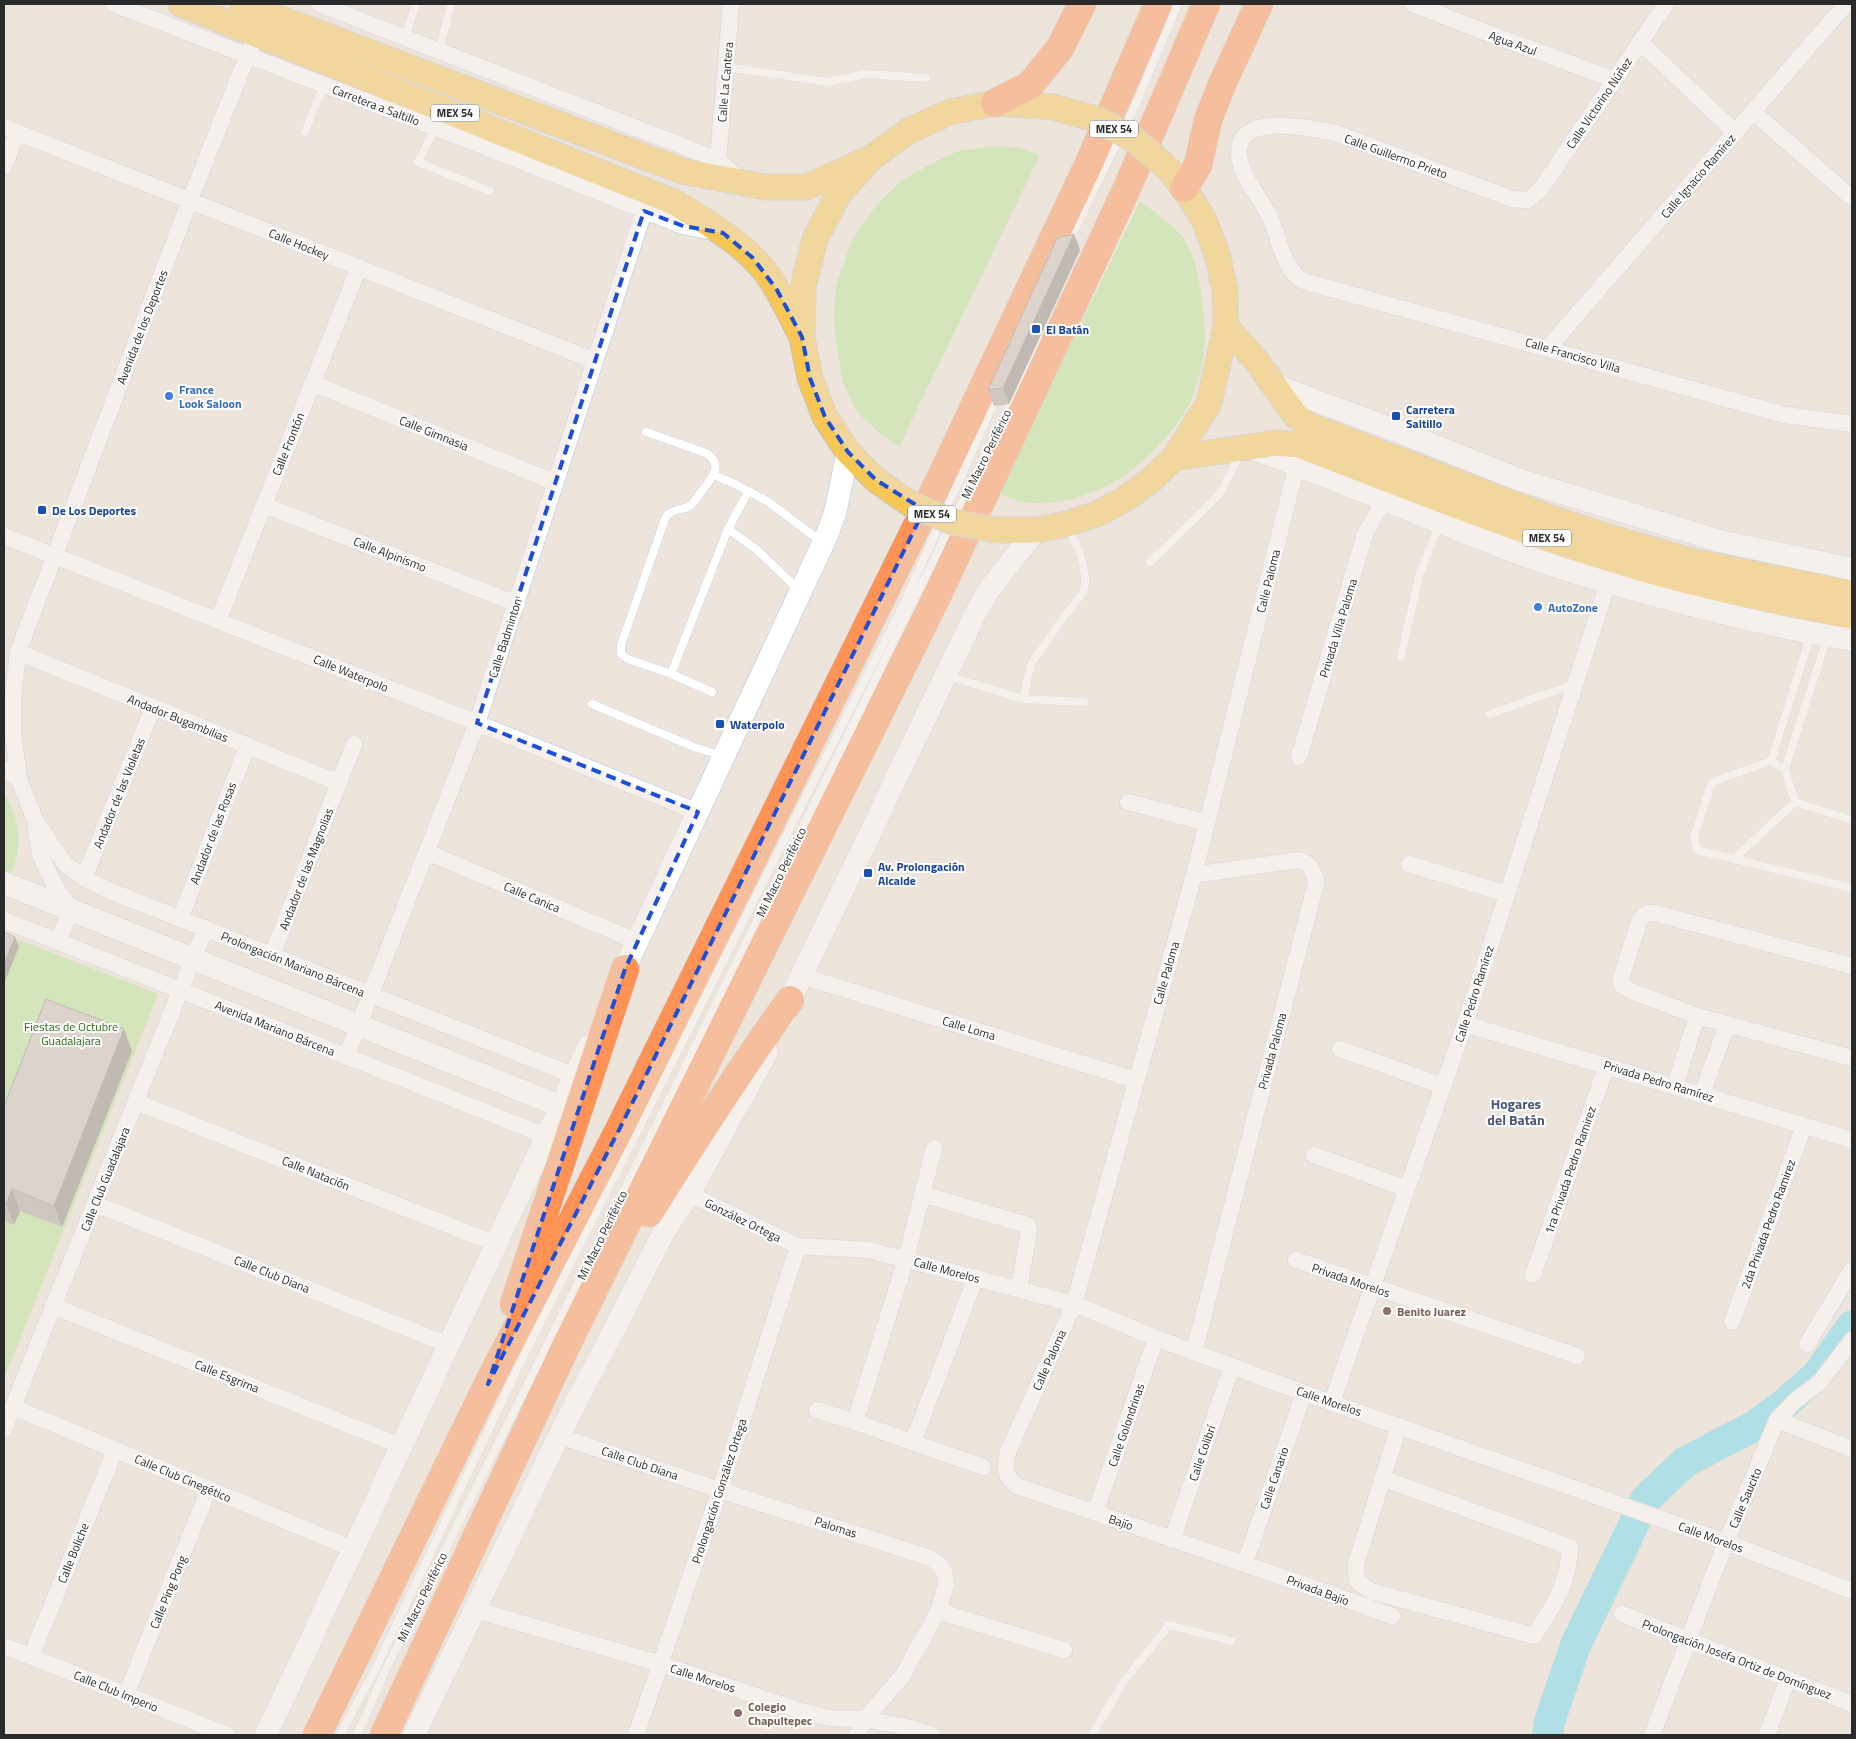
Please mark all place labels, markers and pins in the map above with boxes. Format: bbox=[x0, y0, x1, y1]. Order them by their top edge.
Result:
place label: El Batán bbox=[1046, 320, 1089, 339]
marker: El Batán bbox=[1030, 323, 1042, 335]
place label: France Look Saloon bbox=[179, 380, 242, 413]
marker: France Look Saloon bbox=[163, 390, 175, 402]
place label: Carretera Saltillo bbox=[1406, 400, 1455, 433]
marker: Carretera Saltillo bbox=[1390, 410, 1402, 422]
place label: De Los Deportes bbox=[52, 501, 136, 520]
marker: De Los Deportes bbox=[36, 504, 48, 516]
place label: AutoZone bbox=[1548, 598, 1598, 617]
marker: AutoZone bbox=[1532, 601, 1544, 613]
place label: Waterpolo bbox=[730, 715, 785, 734]
marker: Waterpolo bbox=[714, 718, 726, 730]
place label: Av. Prolongación Alcalde bbox=[878, 857, 965, 890]
marker: Av. Prolongación Alcalde bbox=[862, 867, 874, 879]
place label: Benito Juarez bbox=[1397, 1302, 1466, 1321]
marker: Benito Juarez bbox=[1381, 1305, 1393, 1317]
place label: Colegio Chapultepec bbox=[748, 1697, 812, 1730]
marker: Colegio Chapultepec bbox=[732, 1707, 744, 1719]

